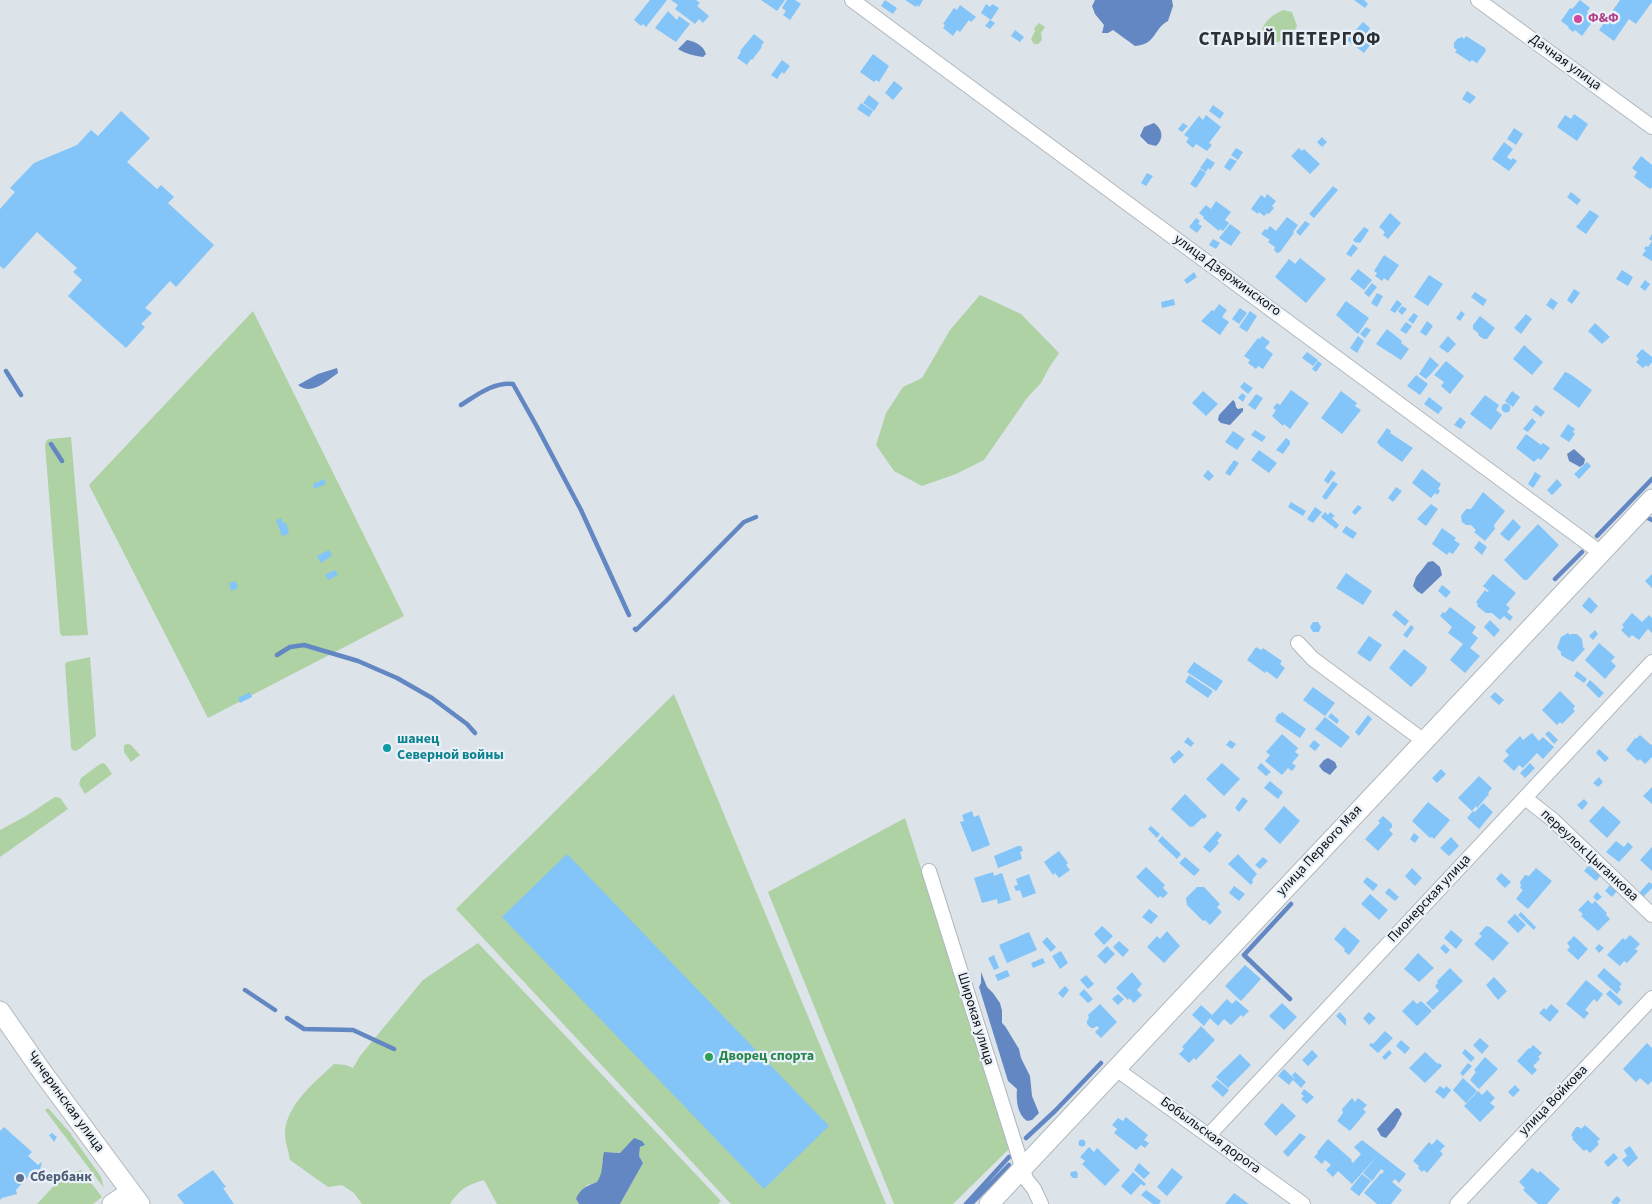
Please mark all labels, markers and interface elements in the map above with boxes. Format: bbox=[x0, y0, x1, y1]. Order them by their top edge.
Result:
place label: Ф&Ф bbox=[1588, 11, 1619, 27]
marker: Ф&Ф bbox=[1572, 13, 1584, 25]
district label: СТАРЫЙ ПЕТЕРГОФ bbox=[1197, 30, 1383, 52]
street label: Дачная улица bbox=[1526, 31, 1604, 95]
street label: улица Дзержинского bbox=[1170, 231, 1284, 321]
place label: шанец Северной войны bbox=[397, 732, 504, 764]
marker: шанец Северной войны bbox=[381, 742, 393, 754]
street label: улица Первого Мая bbox=[1274, 802, 1366, 900]
street label: переулок Цыганкова bbox=[1537, 806, 1641, 906]
street label: Пионерская улица bbox=[1385, 852, 1475, 946]
street label: Широкая улица bbox=[953, 971, 997, 1067]
street label: Чичеринская улица bbox=[23, 1048, 107, 1156]
place label: Дворец спорта bbox=[719, 1049, 814, 1065]
marker: Дворец спорта bbox=[703, 1051, 715, 1063]
street label: улица Войкова bbox=[1516, 1062, 1592, 1140]
street label: Бобыльская дорога bbox=[1156, 1094, 1264, 1178]
place label: Сбербанк bbox=[30, 1170, 92, 1186]
marker: Сбербанк bbox=[14, 1172, 26, 1184]

